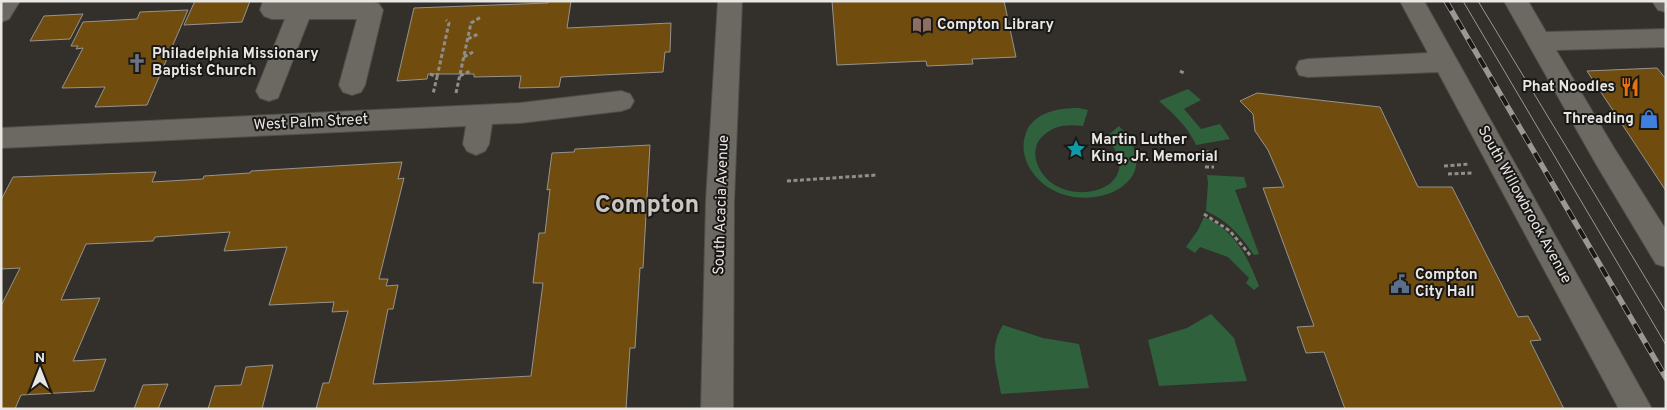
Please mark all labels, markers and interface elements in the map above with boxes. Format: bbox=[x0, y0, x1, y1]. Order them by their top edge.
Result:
library icon: Compton Library bbox=[911, 14, 933, 36]
place label: Compton Library bbox=[937, 16, 1055, 35]
place label: Philadelphia Missionary Baptist Church bbox=[152, 45, 319, 81]
church icon: Philadelphia Missionary Baptist Church bbox=[126, 52, 148, 74]
restaurant icon: Phat Noodles bbox=[1619, 76, 1641, 98]
place label: Phat Noodles bbox=[1522, 78, 1615, 97]
shop icon: Threading bbox=[1638, 108, 1660, 130]
place label: Threading bbox=[1563, 110, 1634, 129]
street label: West Palm Street bbox=[253, 111, 369, 135]
street label: South Willowbrook Avenue bbox=[1473, 123, 1575, 287]
place label: Martin Luther King, Jr. Memorial bbox=[1091, 131, 1218, 167]
street label: South Acacia Avenue bbox=[710, 135, 734, 275]
place icon: Martin Luther King, Jr. Memorial bbox=[1065, 138, 1087, 160]
district label: Compton bbox=[595, 190, 699, 222]
place label: Compton City Hall bbox=[1415, 266, 1478, 302]
public building icon: Compton City Hall bbox=[1389, 273, 1411, 295]
north arrow bbox=[15, 345, 65, 395]
text: N bbox=[35, 350, 45, 367]

